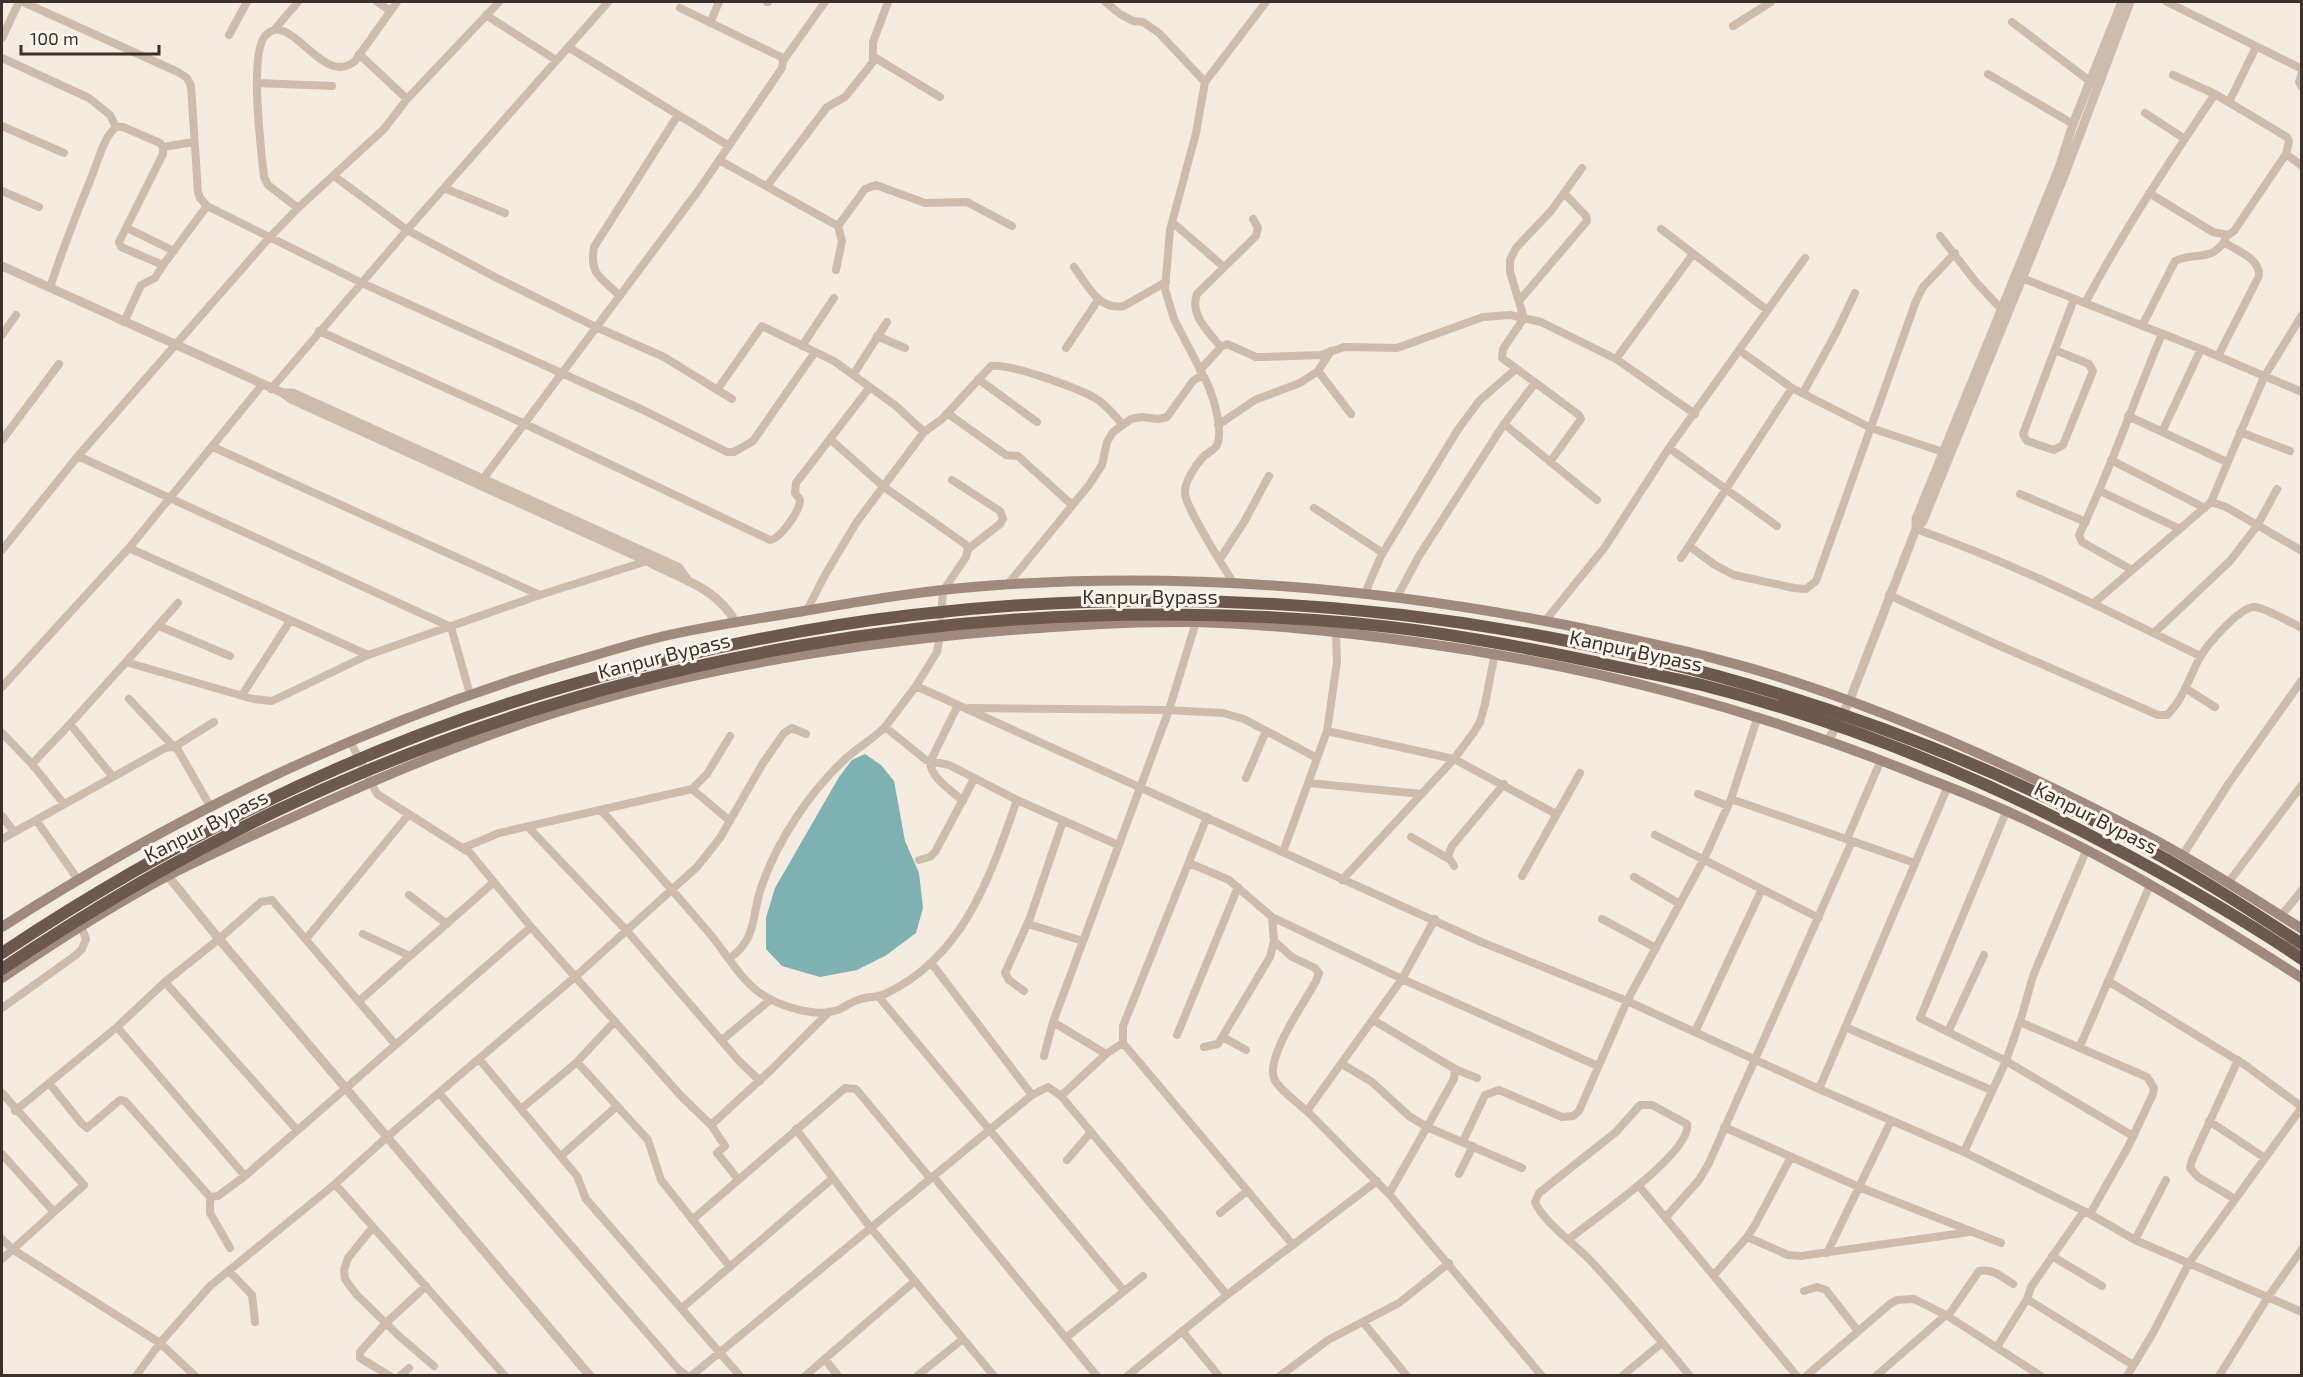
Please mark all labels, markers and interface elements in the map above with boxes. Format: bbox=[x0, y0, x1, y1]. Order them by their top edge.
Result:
scale bar bbox=[21, 18, 159, 56]
text: 100 m bbox=[30, 27, 79, 49]
street label: Kanpur Bypass bbox=[1082, 584, 1218, 608]
street label: Kanpur Bypass bbox=[1568, 624, 1705, 676]
street label: Kanpur Bypass bbox=[595, 627, 732, 683]
street label: Kanpur Bypass bbox=[2031, 776, 2162, 859]
street label: Kanpur Bypass bbox=[140, 784, 271, 867]

